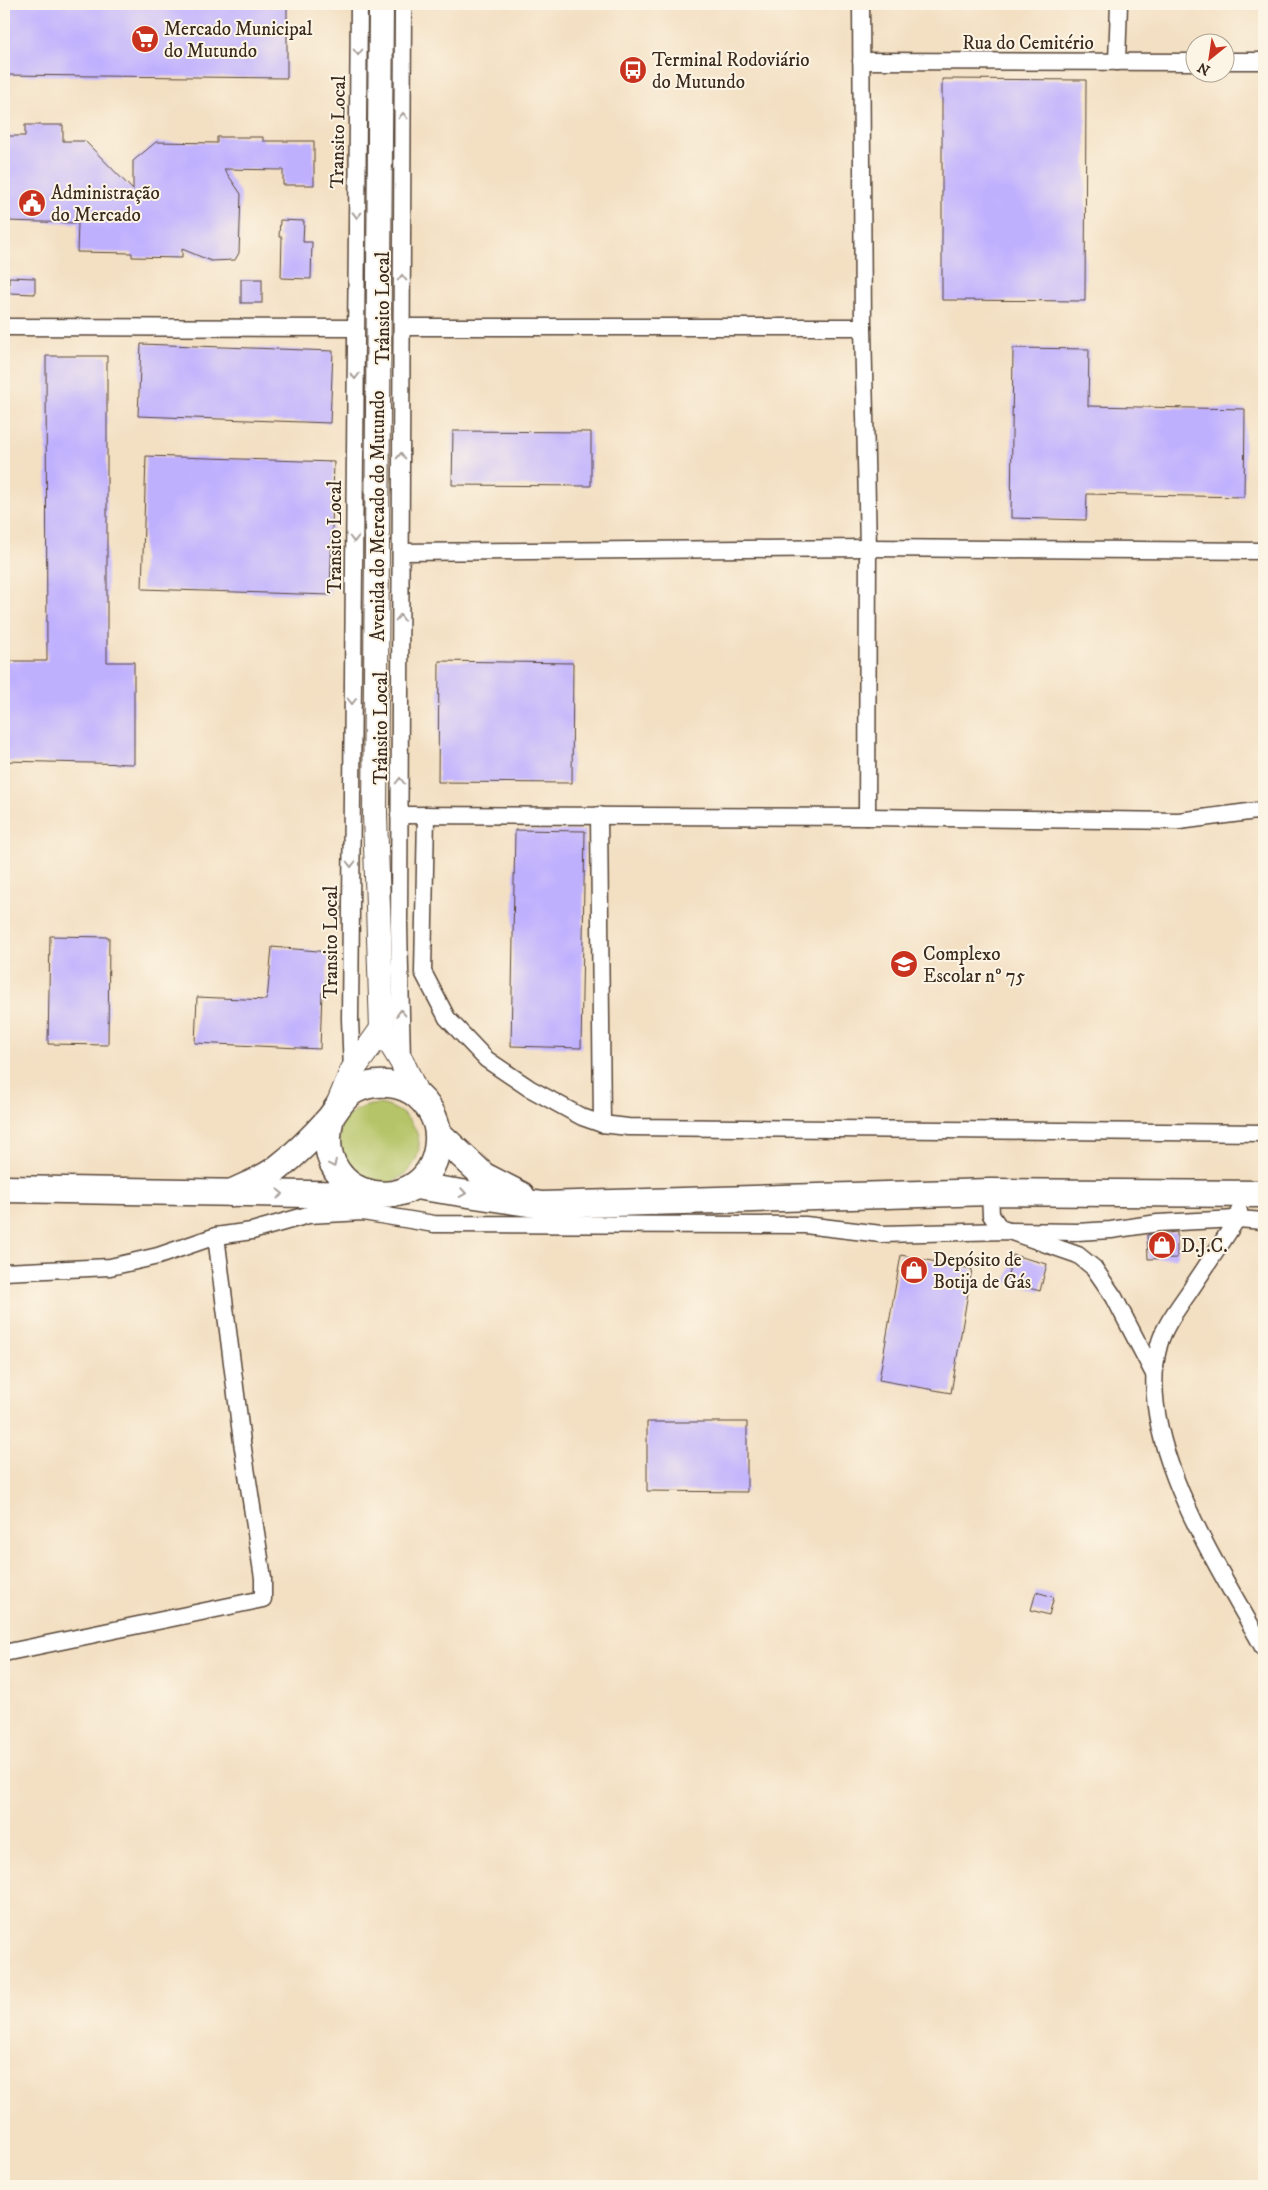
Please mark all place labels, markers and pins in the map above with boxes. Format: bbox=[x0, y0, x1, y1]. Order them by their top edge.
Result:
place label: Mercado Municipal do Mutundo bbox=[164, 18, 313, 63]
supermarket icon: Mercado Municipal do Mutundo bbox=[130, 24, 160, 54]
place label: Terminal Rodoviário do Mutundo bbox=[652, 49, 809, 94]
bus stop icon: Terminal Rodoviário do Mutundo bbox=[618, 55, 648, 85]
place label: Administração do Mercado bbox=[51, 182, 160, 227]
public building icon: Administração do Mercado bbox=[17, 188, 47, 218]
place label: Complexo Escolar nº 75 bbox=[923, 943, 1026, 988]
school or university icon: Complexo Escolar nº 75 bbox=[889, 949, 919, 979]
shop icon: D.J.C. bbox=[1147, 1230, 1177, 1260]
place label: D.J.C. bbox=[1181, 1235, 1228, 1258]
place label: Depósito de Botija de Gás bbox=[933, 1249, 1031, 1294]
shop icon: Depósito de Botija de Gás bbox=[899, 1255, 929, 1285]

